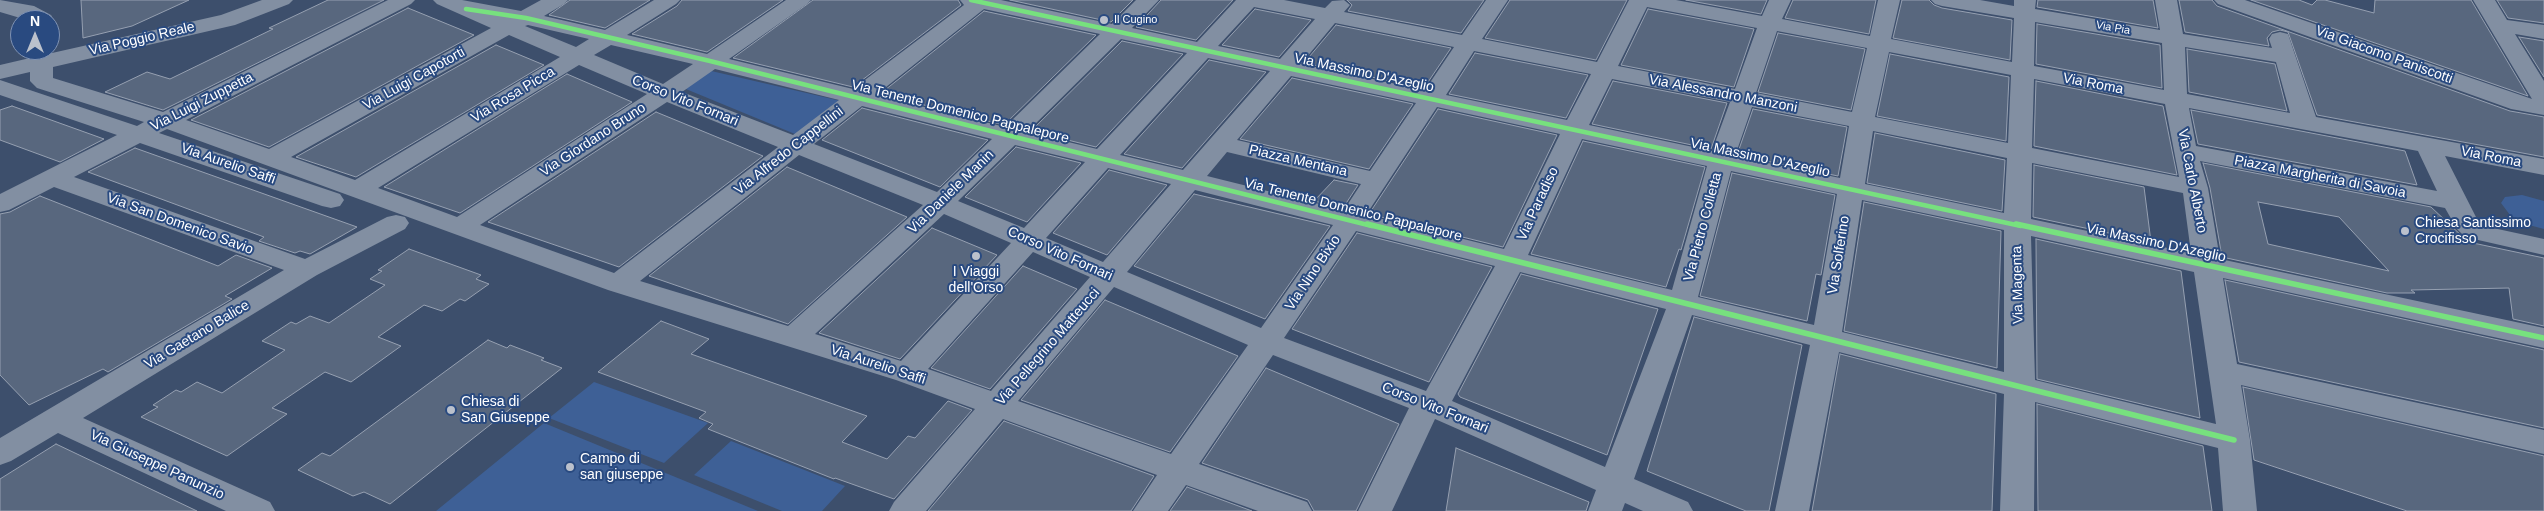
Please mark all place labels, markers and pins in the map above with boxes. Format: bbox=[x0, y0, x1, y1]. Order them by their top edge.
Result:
place label: Il Cugino bbox=[1114, 13, 1157, 27]
marker: Il Cugino bbox=[1098, 14, 1110, 26]
place label: Chiesa Santissimo Crocifisso bbox=[2415, 215, 2531, 248]
marker: Chiesa Santissimo Crocifisso bbox=[2399, 225, 2411, 237]
marker: I Viaggi dell'Orso bbox=[970, 250, 982, 262]
place label: I Viaggi dell'Orso bbox=[949, 264, 1003, 296]
place label: Chiesa di San Giuseppe bbox=[461, 394, 550, 427]
marker: Chiesa di San Giuseppe bbox=[445, 404, 457, 416]
place label: Campo di san giuseppe bbox=[580, 451, 663, 484]
marker: Campo di san giuseppe bbox=[564, 461, 576, 473]

